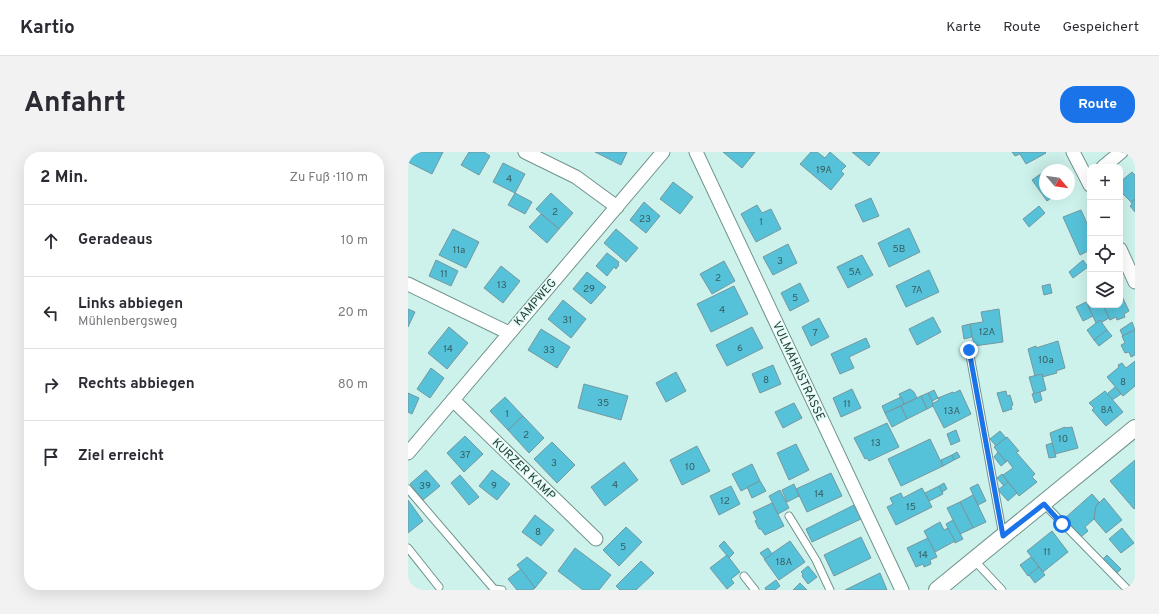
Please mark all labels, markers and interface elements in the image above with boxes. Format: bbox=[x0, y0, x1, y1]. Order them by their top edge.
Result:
text: Kartio bbox=[20, 16, 75, 40]
text: Karte bbox=[946, 19, 981, 36]
text: Route bbox=[1003, 19, 1040, 36]
text: Gespeichert bbox=[1062, 19, 1139, 36]
text: Anfahrt bbox=[24, 86, 126, 122]
button: Route bbox=[1060, 86, 1135, 123]
house number: 19A bbox=[816, 164, 832, 177]
north arrow bbox=[1039, 164, 1075, 200]
map controls bbox=[1087, 164, 1123, 308]
button: + bbox=[1087, 164, 1123, 200]
text: 2 Min. bbox=[40, 167, 88, 189]
text: Zu Fuß · 110 m bbox=[290, 170, 368, 186]
house number: 4 bbox=[506, 173, 512, 186]
button: − bbox=[1087, 200, 1123, 236]
house number: 2 bbox=[552, 206, 558, 219]
house number: 23 bbox=[639, 213, 651, 226]
house number: 1 bbox=[759, 216, 763, 229]
icon: ahead bbox=[40, 230, 62, 252]
text: Geradeaus bbox=[78, 231, 153, 250]
text: 10 m bbox=[341, 233, 368, 249]
button: locate bbox=[1087, 236, 1123, 272]
house number: 5B bbox=[893, 243, 905, 256]
house number: 11a bbox=[453, 244, 465, 257]
house number: 3 bbox=[777, 255, 783, 268]
house number: 5A bbox=[849, 266, 862, 279]
house number: 11 bbox=[440, 268, 448, 281]
house number: 2 bbox=[715, 272, 721, 285]
button: layers bbox=[1087, 272, 1123, 308]
street label: KAMPWEG bbox=[511, 276, 561, 330]
house number: 13 bbox=[497, 279, 507, 292]
house number: 29 bbox=[583, 283, 595, 296]
house number: 7A bbox=[912, 284, 923, 297]
house number: 5 bbox=[792, 292, 798, 305]
text: Links abbiegen bbox=[78, 295, 183, 314]
icon: left bbox=[40, 302, 62, 324]
house number: 4 bbox=[719, 304, 725, 317]
text: 20 m bbox=[338, 305, 368, 321]
text: Mühlenbergsweg bbox=[78, 314, 177, 330]
house number: 31 bbox=[562, 314, 572, 327]
street label: VULMAHNSTRASSE bbox=[768, 319, 828, 424]
house number: 12A bbox=[979, 326, 996, 339]
house number: 7 bbox=[812, 327, 818, 340]
route end bbox=[960, 341, 978, 359]
house number: 6 bbox=[737, 342, 743, 355]
house number: 14 bbox=[443, 343, 453, 356]
house number: 33 bbox=[543, 344, 555, 357]
house number: 10a bbox=[1038, 354, 1054, 367]
icon: right bbox=[40, 374, 62, 396]
house number: 8 bbox=[763, 374, 769, 387]
text: Rechts abbiegen bbox=[78, 375, 195, 394]
house number: 8 bbox=[1120, 376, 1126, 389]
text: 80 m bbox=[338, 377, 368, 393]
house number: 35 bbox=[597, 397, 609, 410]
house number: 11 bbox=[843, 398, 851, 411]
house number: 8A bbox=[1101, 404, 1114, 417]
house number: 13A bbox=[944, 405, 960, 418]
house number: 1 bbox=[505, 408, 509, 421]
house number: 2 bbox=[523, 429, 529, 442]
house number: 10 bbox=[1058, 433, 1068, 446]
street label: KURZER KAMP bbox=[488, 435, 559, 504]
house number: 13 bbox=[871, 437, 881, 450]
icon: arrive bbox=[40, 446, 62, 468]
text: Ziel erreicht bbox=[78, 447, 164, 466]
house number: 37 bbox=[459, 449, 471, 462]
house number: 3 bbox=[551, 457, 557, 470]
house number: 10 bbox=[685, 461, 695, 474]
house number: 4 bbox=[612, 479, 618, 492]
house number: 39 bbox=[419, 480, 431, 493]
house number: 9 bbox=[491, 480, 497, 493]
house number: 14 bbox=[814, 488, 824, 501]
house number: 12 bbox=[720, 495, 730, 508]
house number: 15 bbox=[906, 501, 916, 514]
route start bbox=[1053, 515, 1071, 533]
house number: 8 bbox=[535, 526, 541, 539]
house number: 5 bbox=[620, 541, 626, 554]
house number: 11 bbox=[1043, 546, 1051, 559]
house number: 14 bbox=[918, 549, 928, 562]
house number: 18A bbox=[776, 556, 792, 569]

